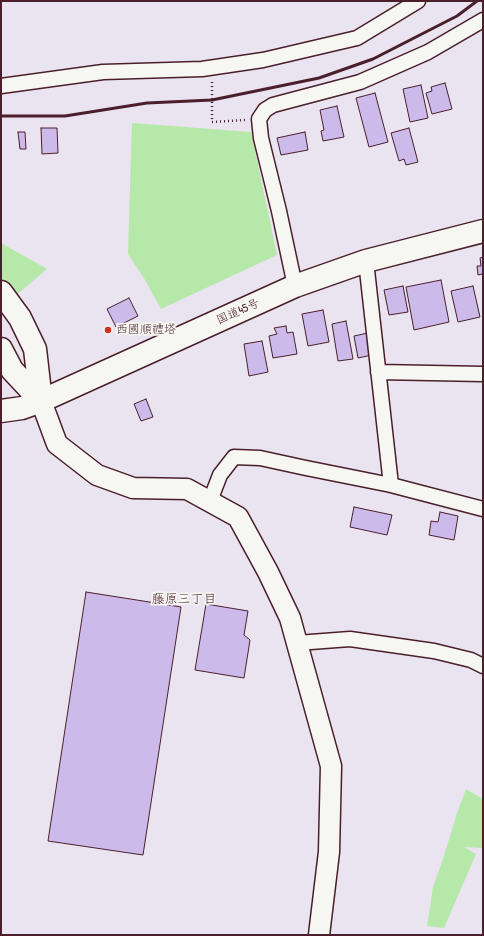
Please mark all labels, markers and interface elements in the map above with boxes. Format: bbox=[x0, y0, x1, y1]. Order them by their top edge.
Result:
street label: 国道45号 bbox=[214, 296, 262, 328]
place label: 西國順禮塔 bbox=[116, 323, 176, 337]
marker: 西國順禮塔 bbox=[103, 325, 113, 335]
district label: 藤原三丁目 bbox=[152, 592, 216, 608]

